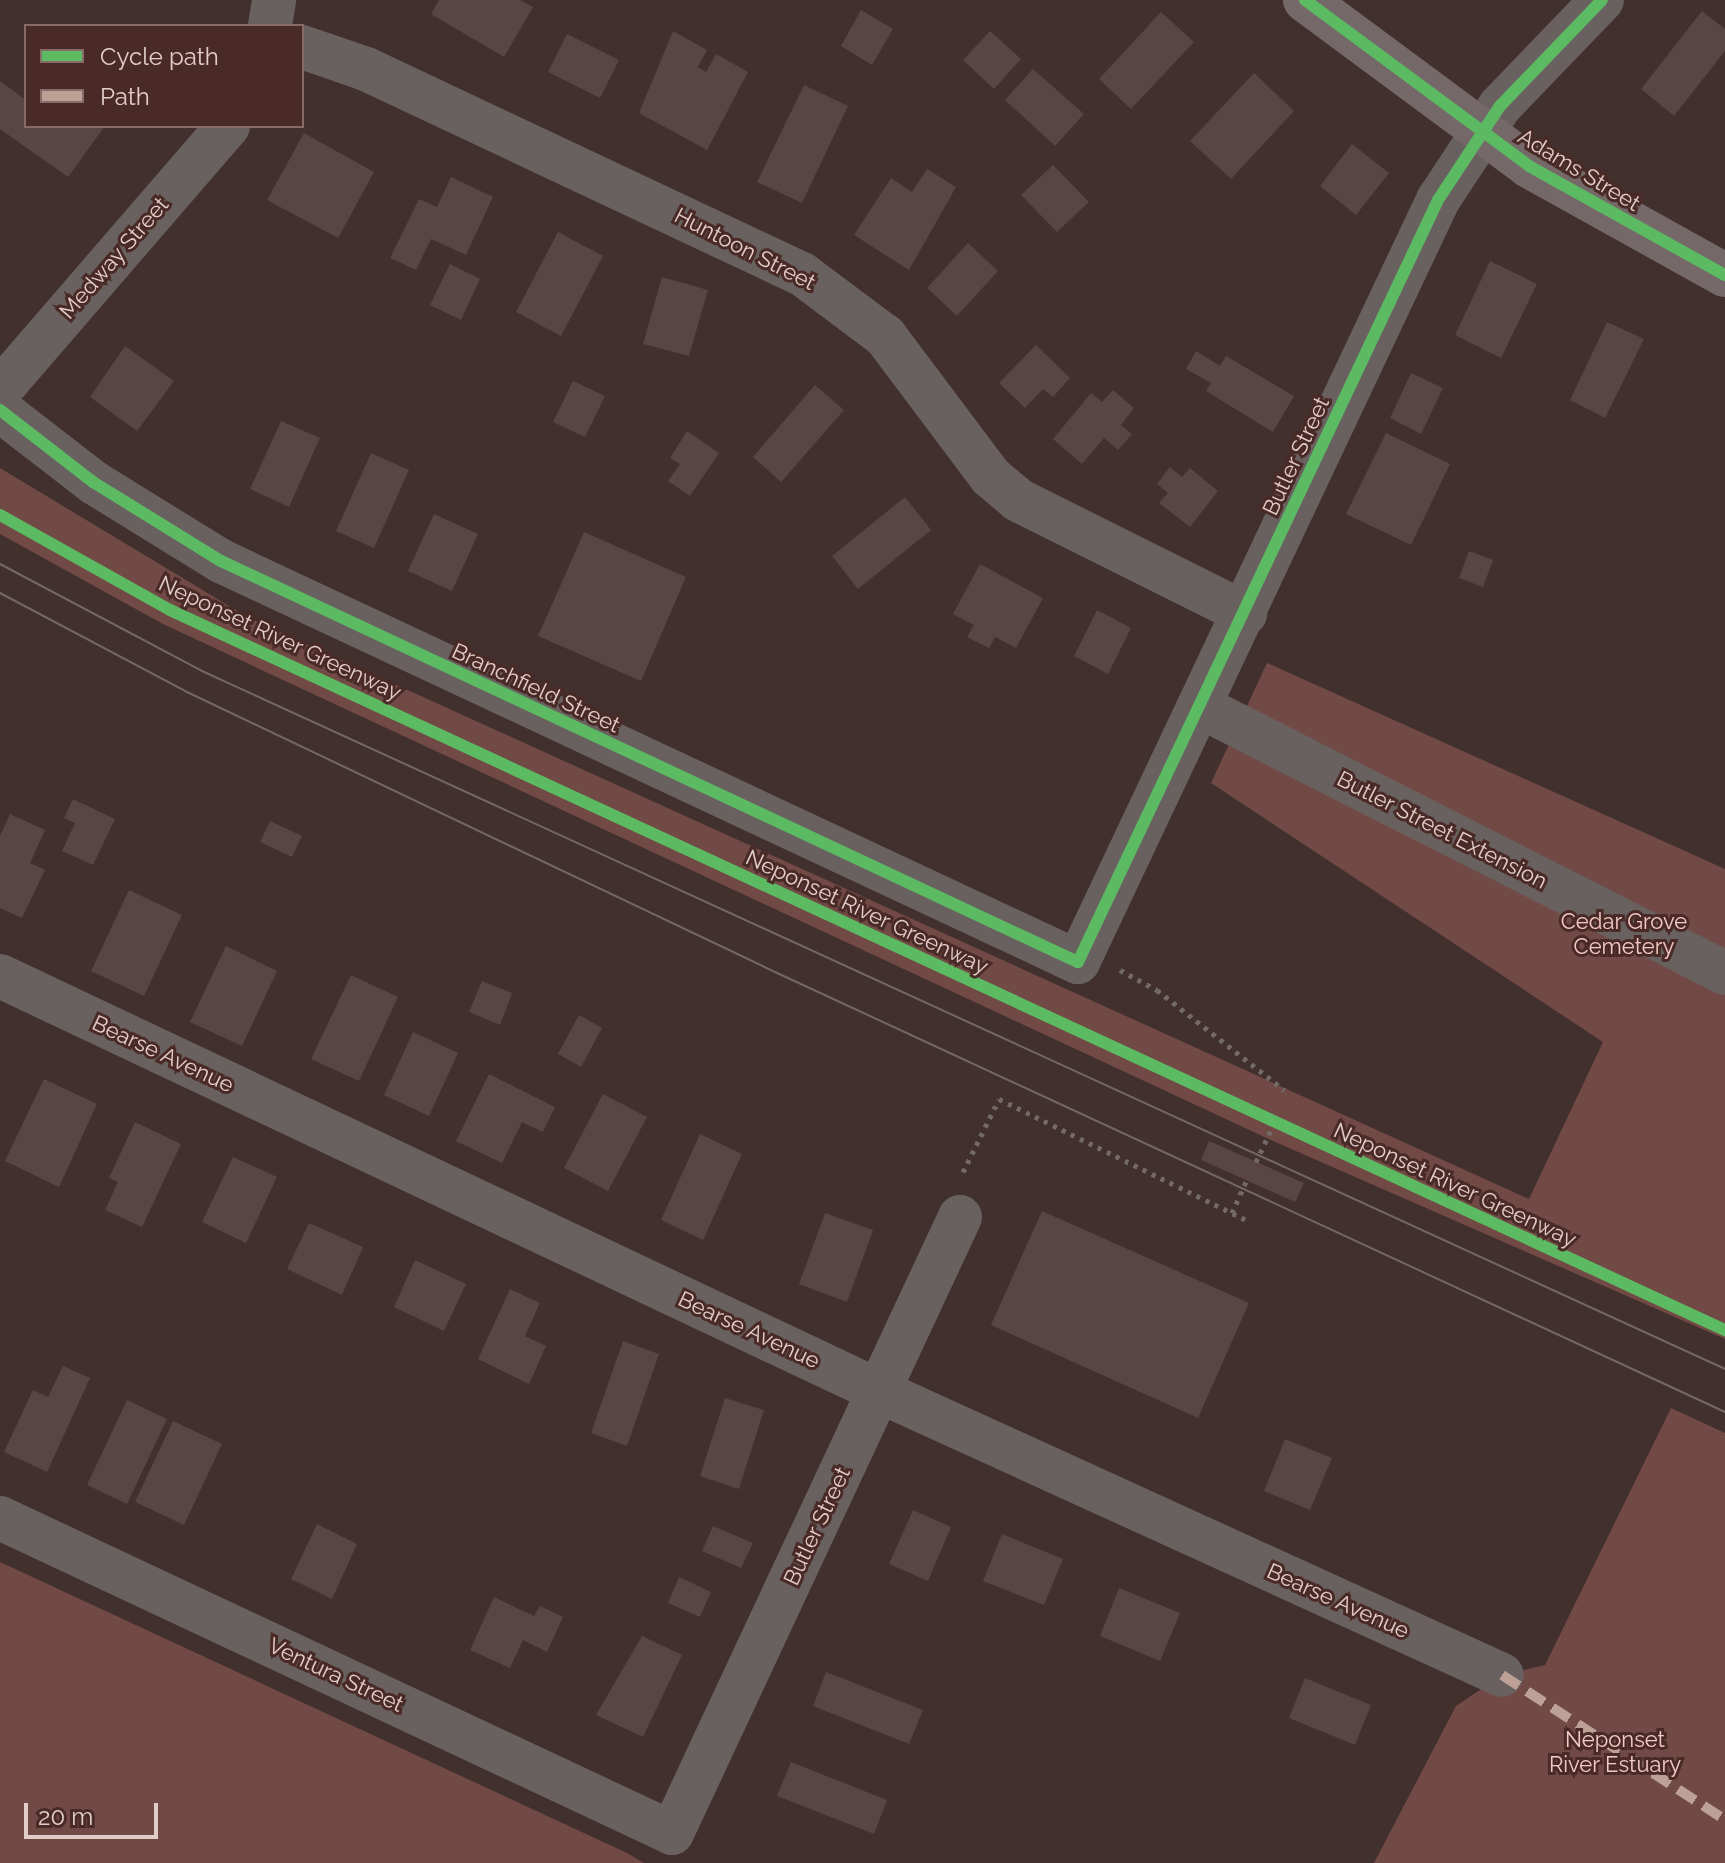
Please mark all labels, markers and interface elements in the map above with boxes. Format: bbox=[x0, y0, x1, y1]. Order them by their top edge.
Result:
legend bbox=[24, 24, 304, 128]
text: Cycle path bbox=[100, 42, 219, 71]
text: Path bbox=[100, 82, 150, 111]
street label: Adams Street bbox=[1513, 123, 1645, 217]
street label: Medway Street bbox=[54, 191, 174, 325]
street label: Huntoon Street bbox=[670, 202, 820, 296]
street label: Butler Street bbox=[1257, 392, 1335, 520]
street label: Neponset River Greenway bbox=[154, 570, 406, 706]
street label: Branchfield Street bbox=[448, 638, 624, 738]
street label: Butler Street Extension bbox=[1332, 765, 1552, 895]
street label: Neponset River Greenway bbox=[741, 844, 993, 980]
park label: Cedar Grove Cemetery bbox=[1560, 908, 1688, 960]
street label: Bearse Avenue bbox=[88, 1010, 238, 1098]
street label: Neponset River Greenway bbox=[1329, 1117, 1581, 1253]
street label: Bearse Avenue bbox=[674, 1286, 824, 1374]
street label: Butler Street bbox=[778, 1462, 856, 1590]
street label: Bearse Avenue bbox=[1262, 1558, 1414, 1644]
street label: Ventura Street bbox=[264, 1632, 408, 1718]
park label: Neponset River Estuary bbox=[1549, 1726, 1681, 1778]
scale bar bbox=[28, 1787, 162, 1837]
text: 20 m bbox=[38, 1802, 93, 1831]

